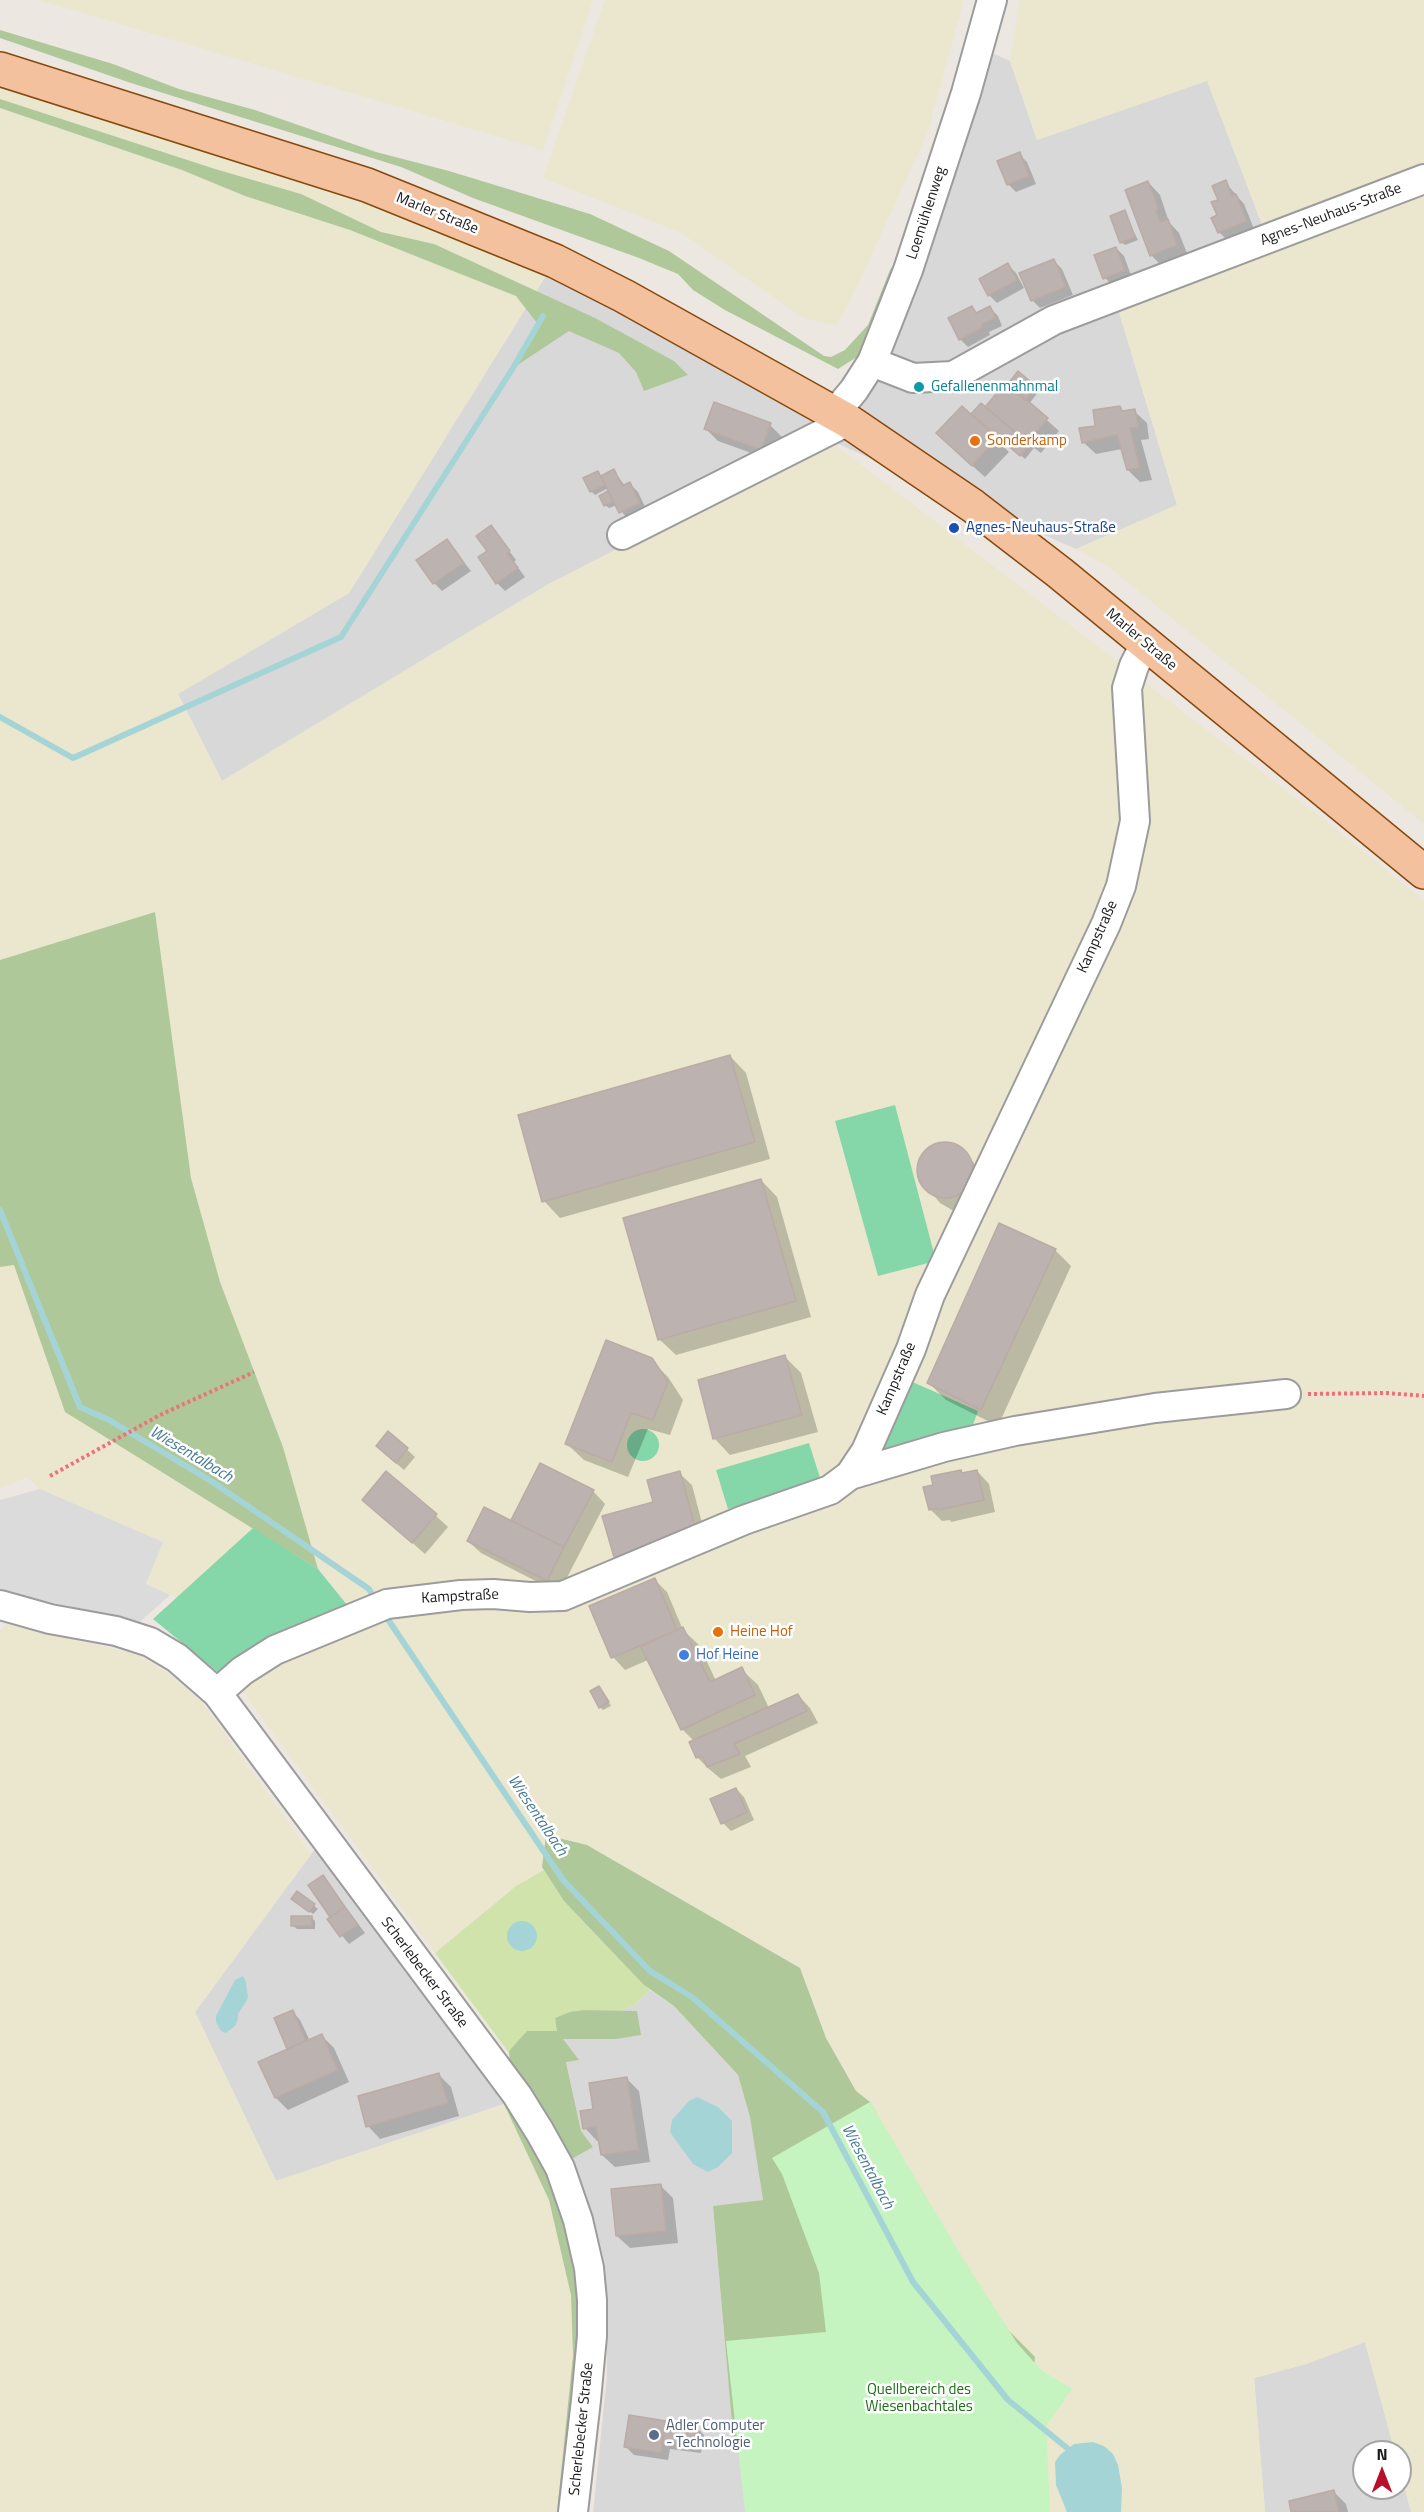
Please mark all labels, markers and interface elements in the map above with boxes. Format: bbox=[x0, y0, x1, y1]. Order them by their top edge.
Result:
street label: Loemühlenweg bbox=[903, 164, 951, 262]
street label: Agnes-Neuhaus-Straße bbox=[1258, 180, 1404, 250]
street label: Marler Straße bbox=[393, 189, 481, 239]
place label: Gefallenenmahnmal bbox=[931, 378, 1058, 396]
marker: Gefallenenmahnmal bbox=[912, 380, 926, 394]
place label: Sonderkamp bbox=[987, 432, 1067, 450]
marker: Sonderkamp bbox=[968, 434, 982, 448]
place label: Agnes-Neuhaus-Straße bbox=[966, 519, 1116, 537]
marker: Agnes-Neuhaus-Straße bbox=[947, 521, 961, 535]
street label: Marler Straße bbox=[1102, 605, 1180, 675]
street label: Kampstraße bbox=[1074, 898, 1122, 976]
street label: Kampstraße bbox=[874, 1340, 920, 1418]
water label: Wiesentalbach bbox=[146, 1423, 236, 1487]
street label: Kampstraße bbox=[421, 1586, 499, 1608]
place label: Heine Hof bbox=[730, 1623, 793, 1641]
marker: Heine Hof bbox=[711, 1625, 725, 1639]
place label: Hof Heine bbox=[696, 1646, 759, 1664]
marker: Hof Heine bbox=[677, 1648, 691, 1662]
water label: Wiesentalbach bbox=[503, 1772, 571, 1860]
street label: Scherlebecker Straße bbox=[377, 1914, 471, 2032]
water label: Wiesentalbach bbox=[837, 2121, 897, 2213]
street label: Scherlebecker Straße bbox=[566, 2362, 598, 2496]
park label: Quellbereich des Wiesenbachtales bbox=[865, 2381, 973, 2416]
place label: Adler Computer - Technologie bbox=[666, 2417, 765, 2452]
marker: Adler Computer - Technologie bbox=[647, 2428, 661, 2442]
north arrow bbox=[1352, 2440, 1412, 2500]
text: N bbox=[1376, 2442, 1388, 2466]

